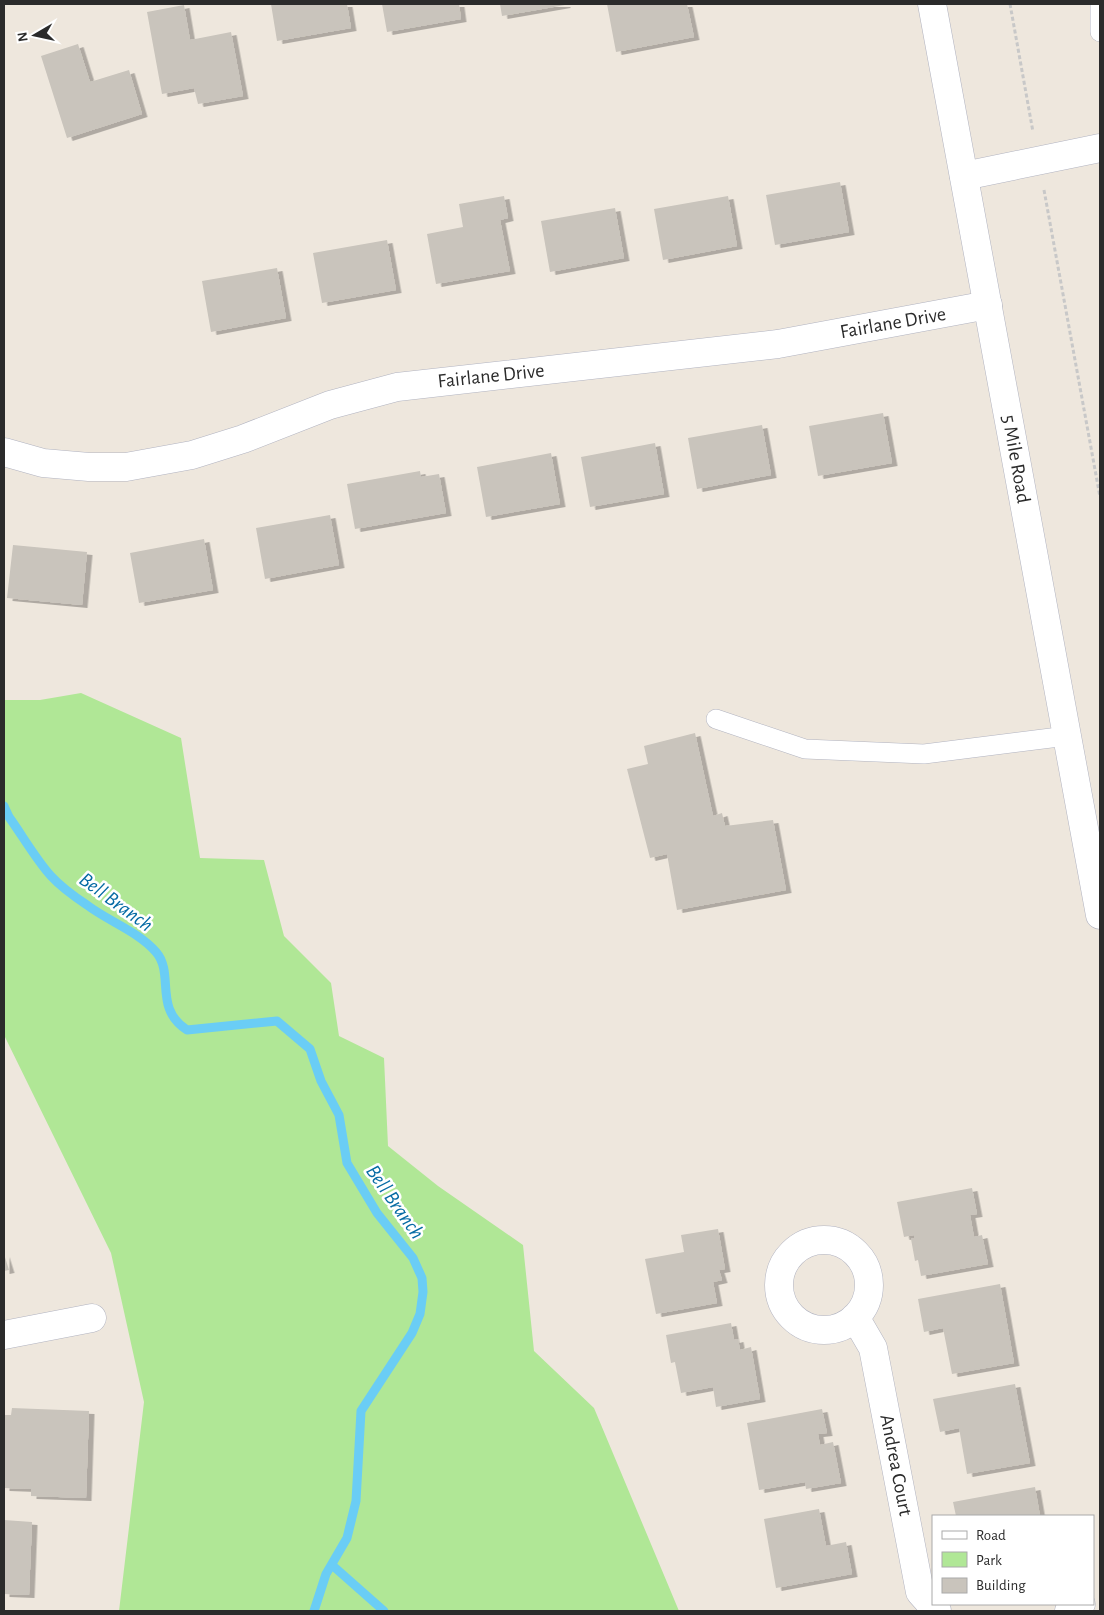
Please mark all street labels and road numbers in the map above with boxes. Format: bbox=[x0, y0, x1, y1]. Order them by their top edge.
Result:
street label: Fairlane Drive bbox=[839, 304, 947, 342]
street label: Fairlane Drive bbox=[437, 360, 545, 392]
street label: 5 Mile Road bbox=[998, 413, 1034, 505]
street label: Andrea Court bbox=[876, 1413, 916, 1518]

